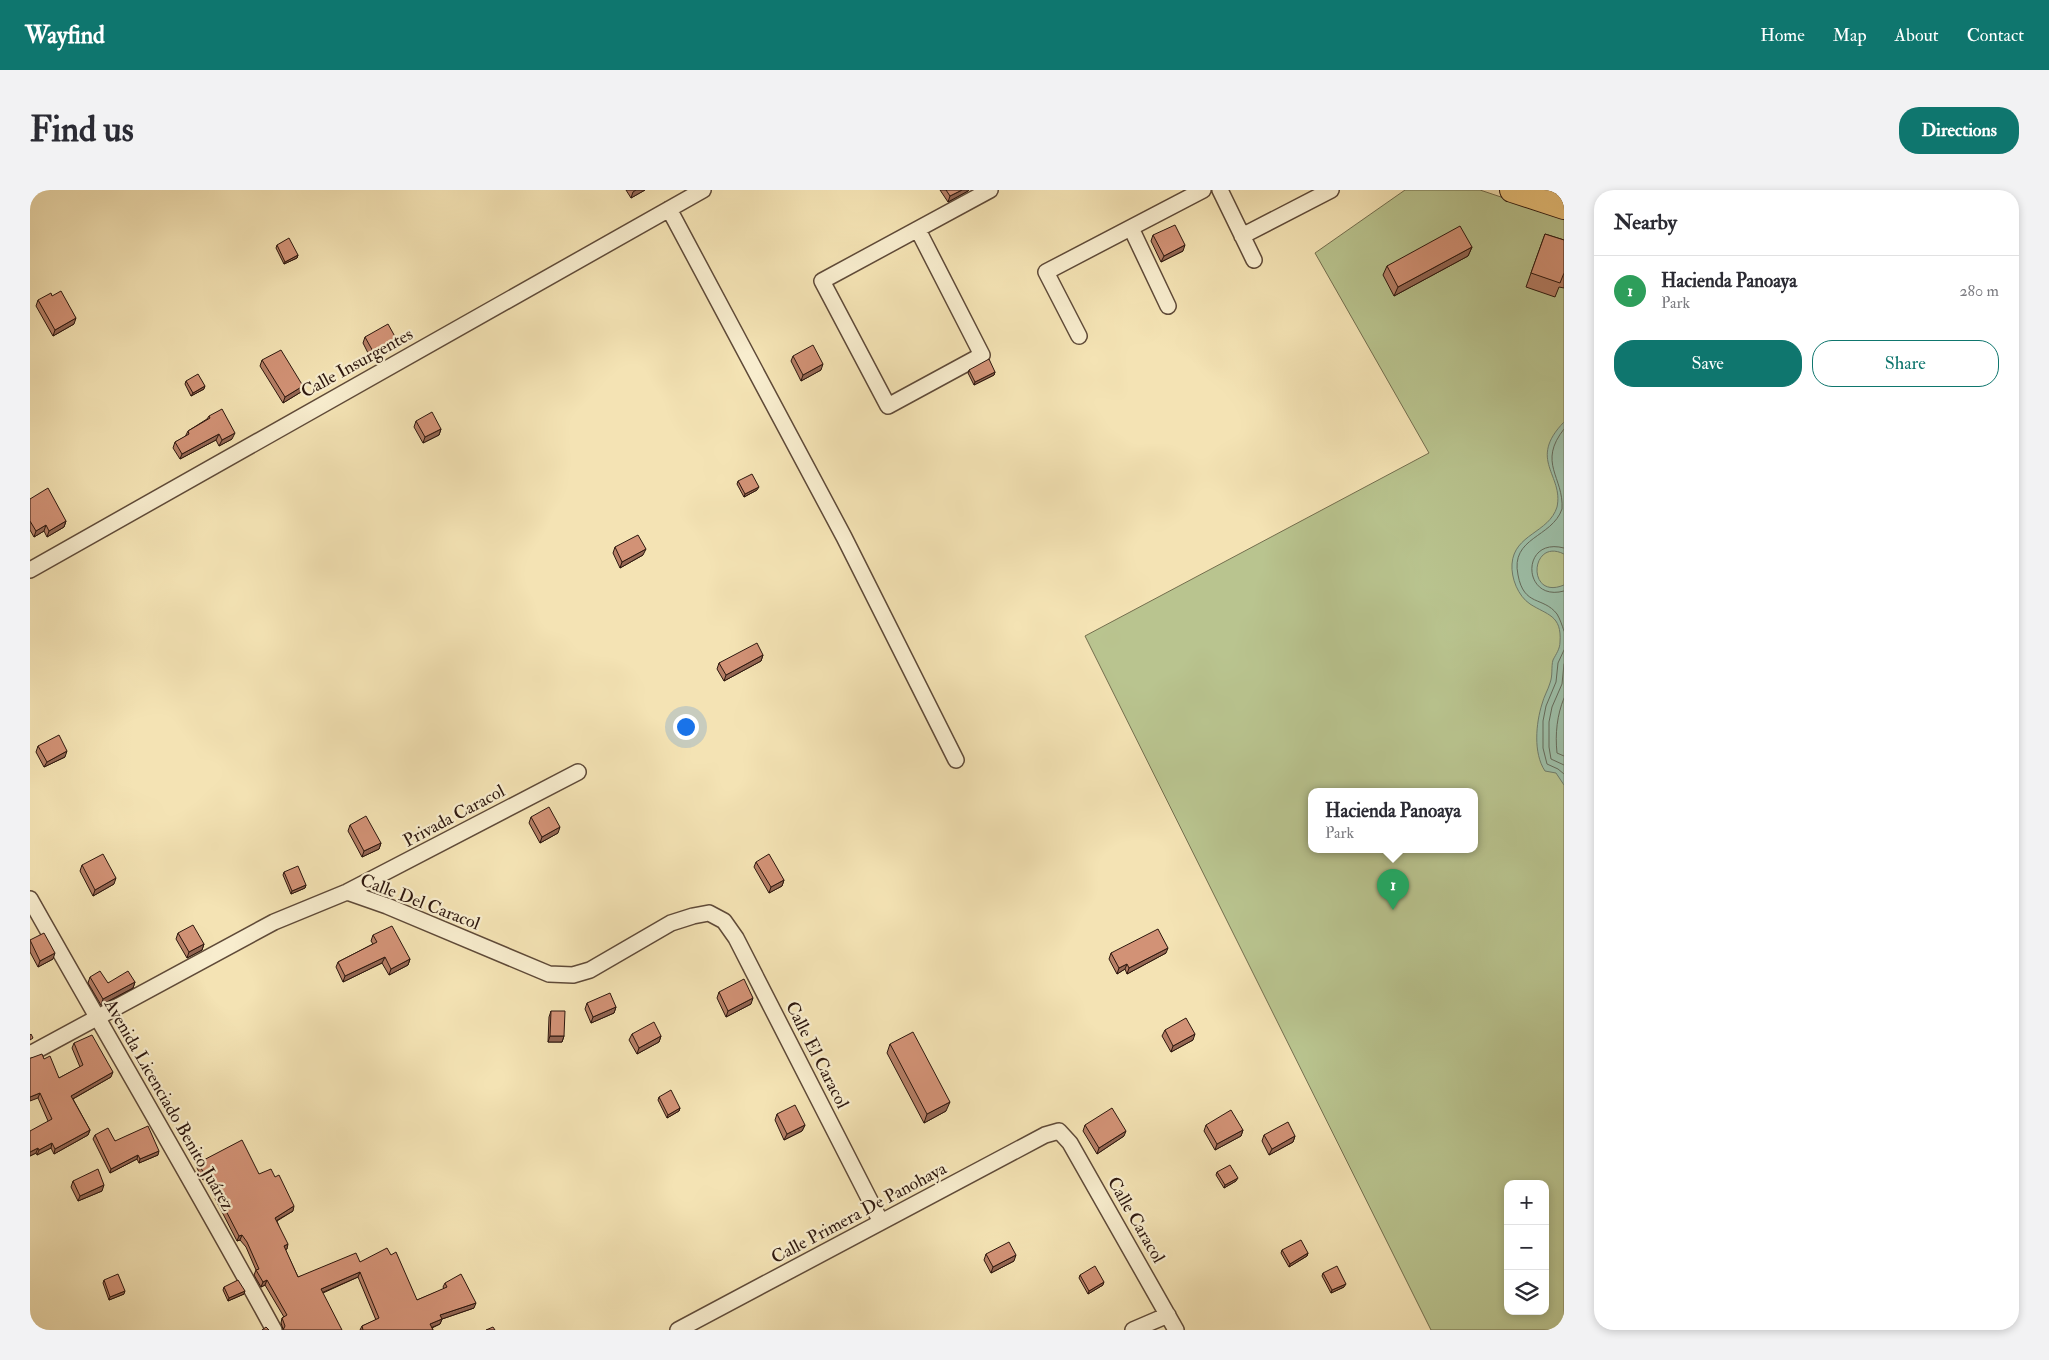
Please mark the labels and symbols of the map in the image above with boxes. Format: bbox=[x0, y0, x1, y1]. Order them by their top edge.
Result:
street label: Calle Insurgentes bbox=[297, 323, 417, 403]
your location bbox=[673, 714, 699, 740]
street label: Privada Caracol bbox=[399, 779, 509, 852]
street label: Calle Del Caracol bbox=[357, 869, 484, 936]
pin: 1 bbox=[1377, 869, 1409, 910]
street label: Avenida Licenciado Benito Juárez bbox=[98, 994, 239, 1215]
street label: Calle El Caracol bbox=[780, 998, 854, 1113]
street label: Calle Primera De Panohaya bbox=[767, 1157, 951, 1269]
street label: Calle Caracol bbox=[1102, 1173, 1170, 1268]

